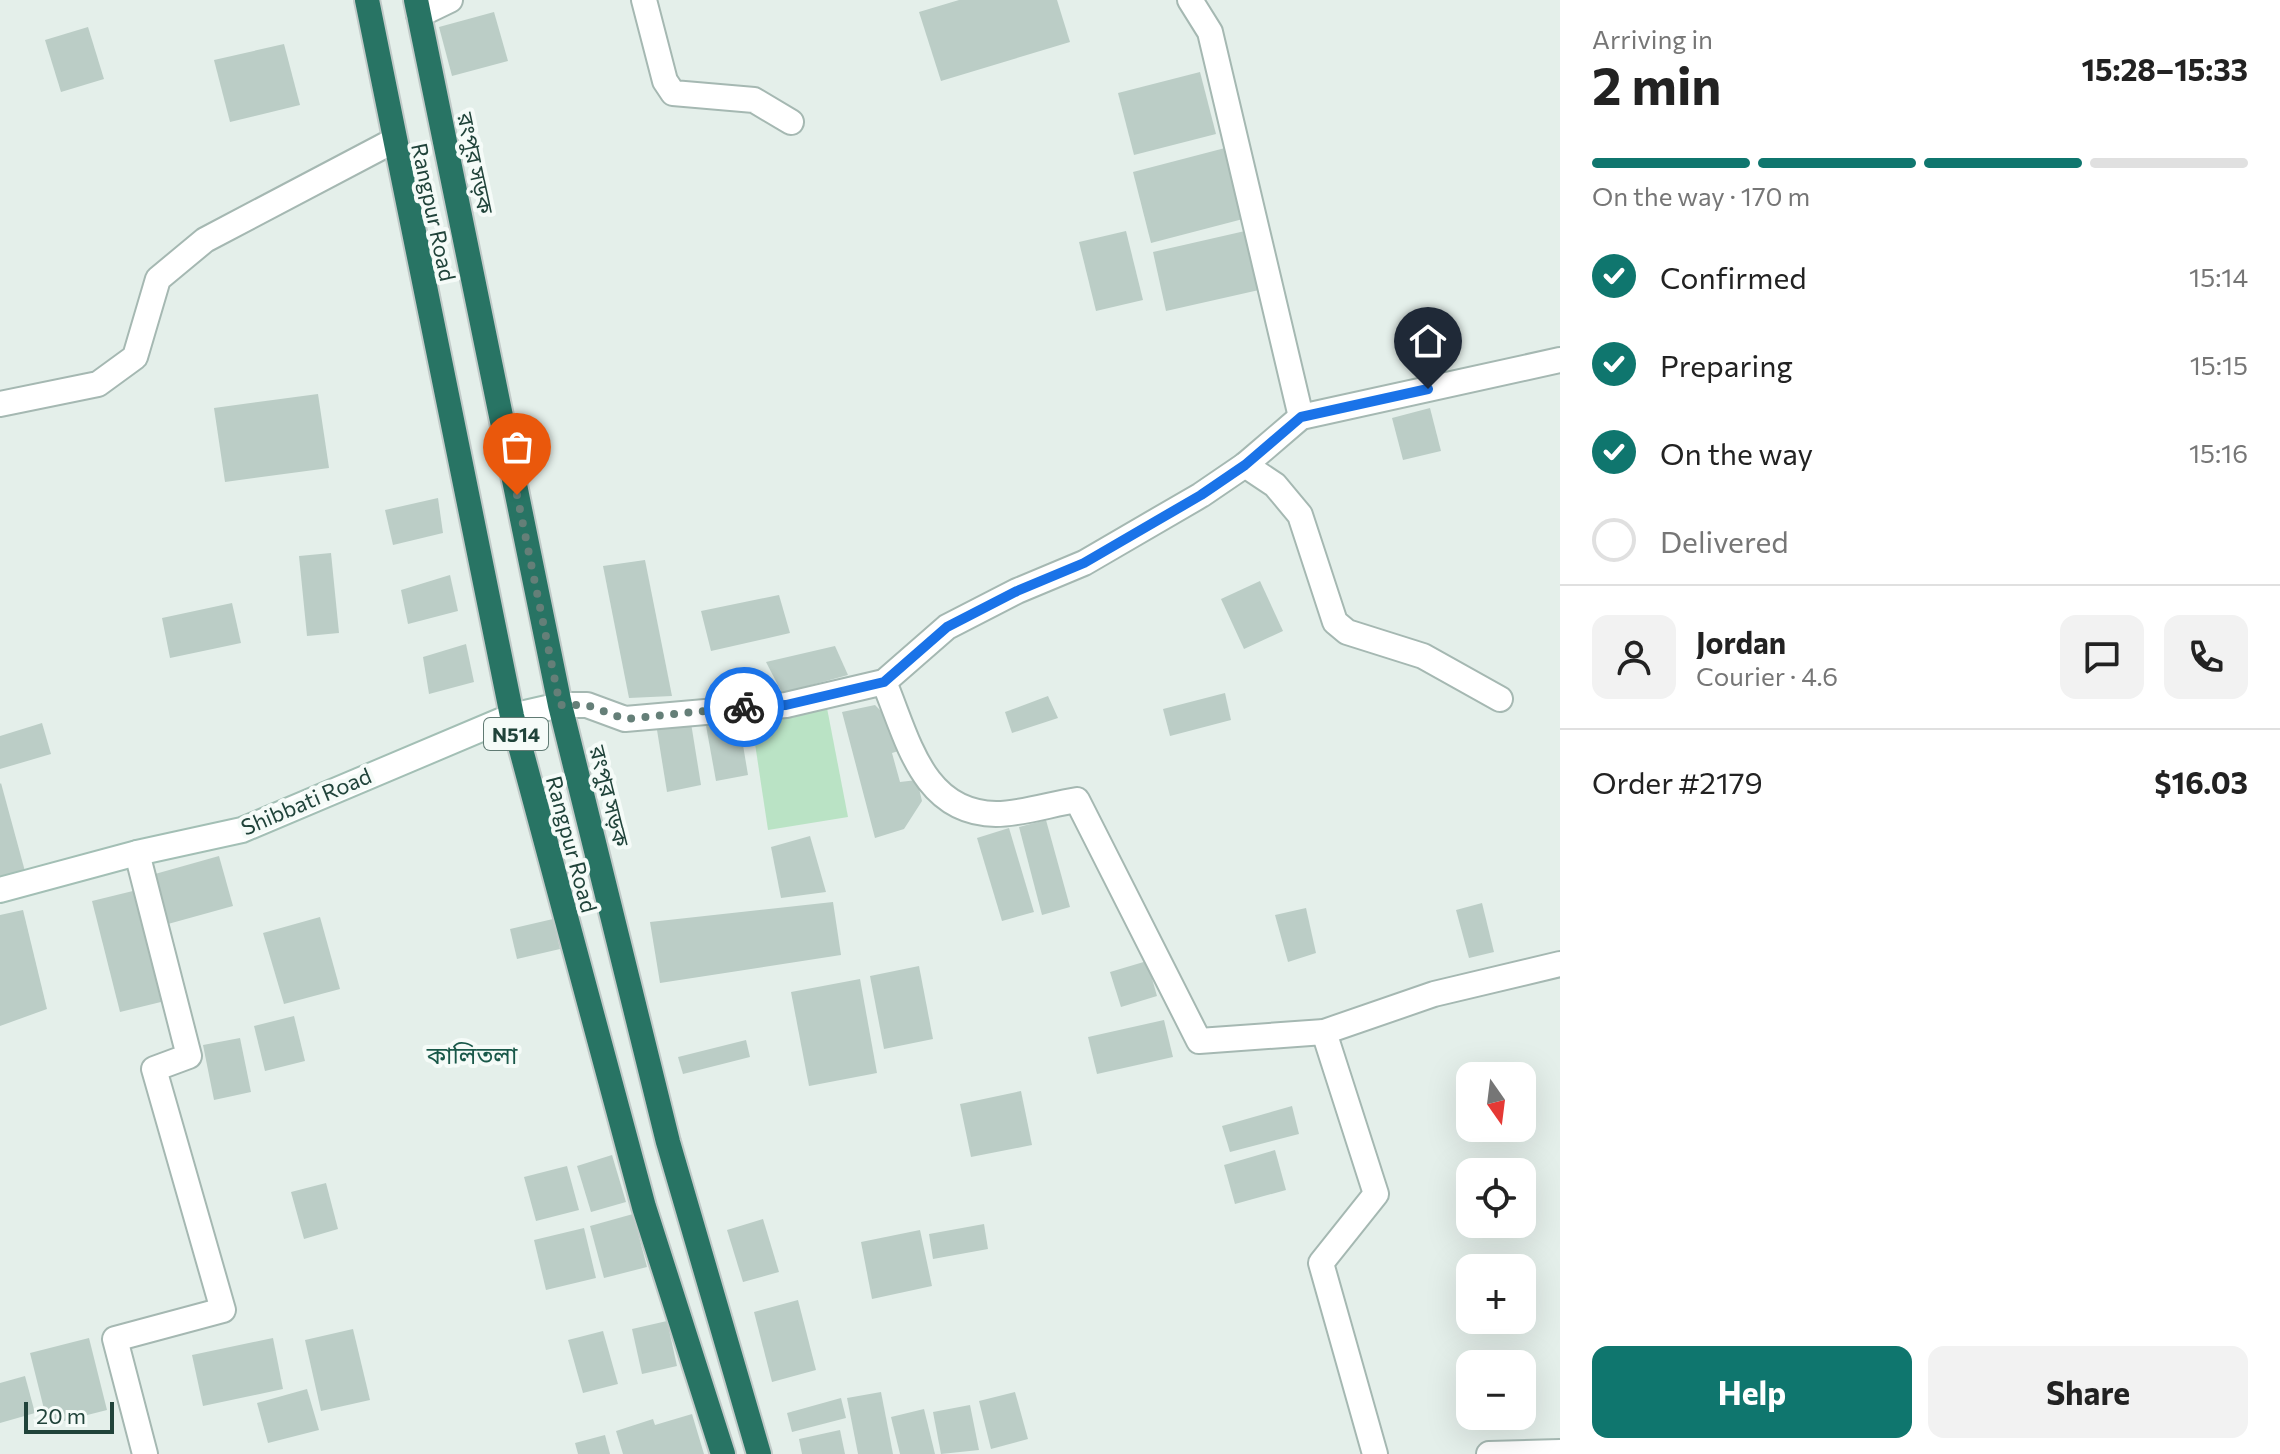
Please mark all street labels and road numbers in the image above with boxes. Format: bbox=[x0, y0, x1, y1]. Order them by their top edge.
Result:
street label: রংপুর সড়ক bbox=[451, 109, 500, 217]
street label: Rangpur Road bbox=[406, 141, 462, 283]
road number: N514 bbox=[484, 718, 548, 750]
street label: রংপুর সড়ক bbox=[583, 742, 636, 850]
street label: Shibbati Road bbox=[237, 761, 375, 841]
street label: Rangpur Road bbox=[541, 773, 603, 915]

